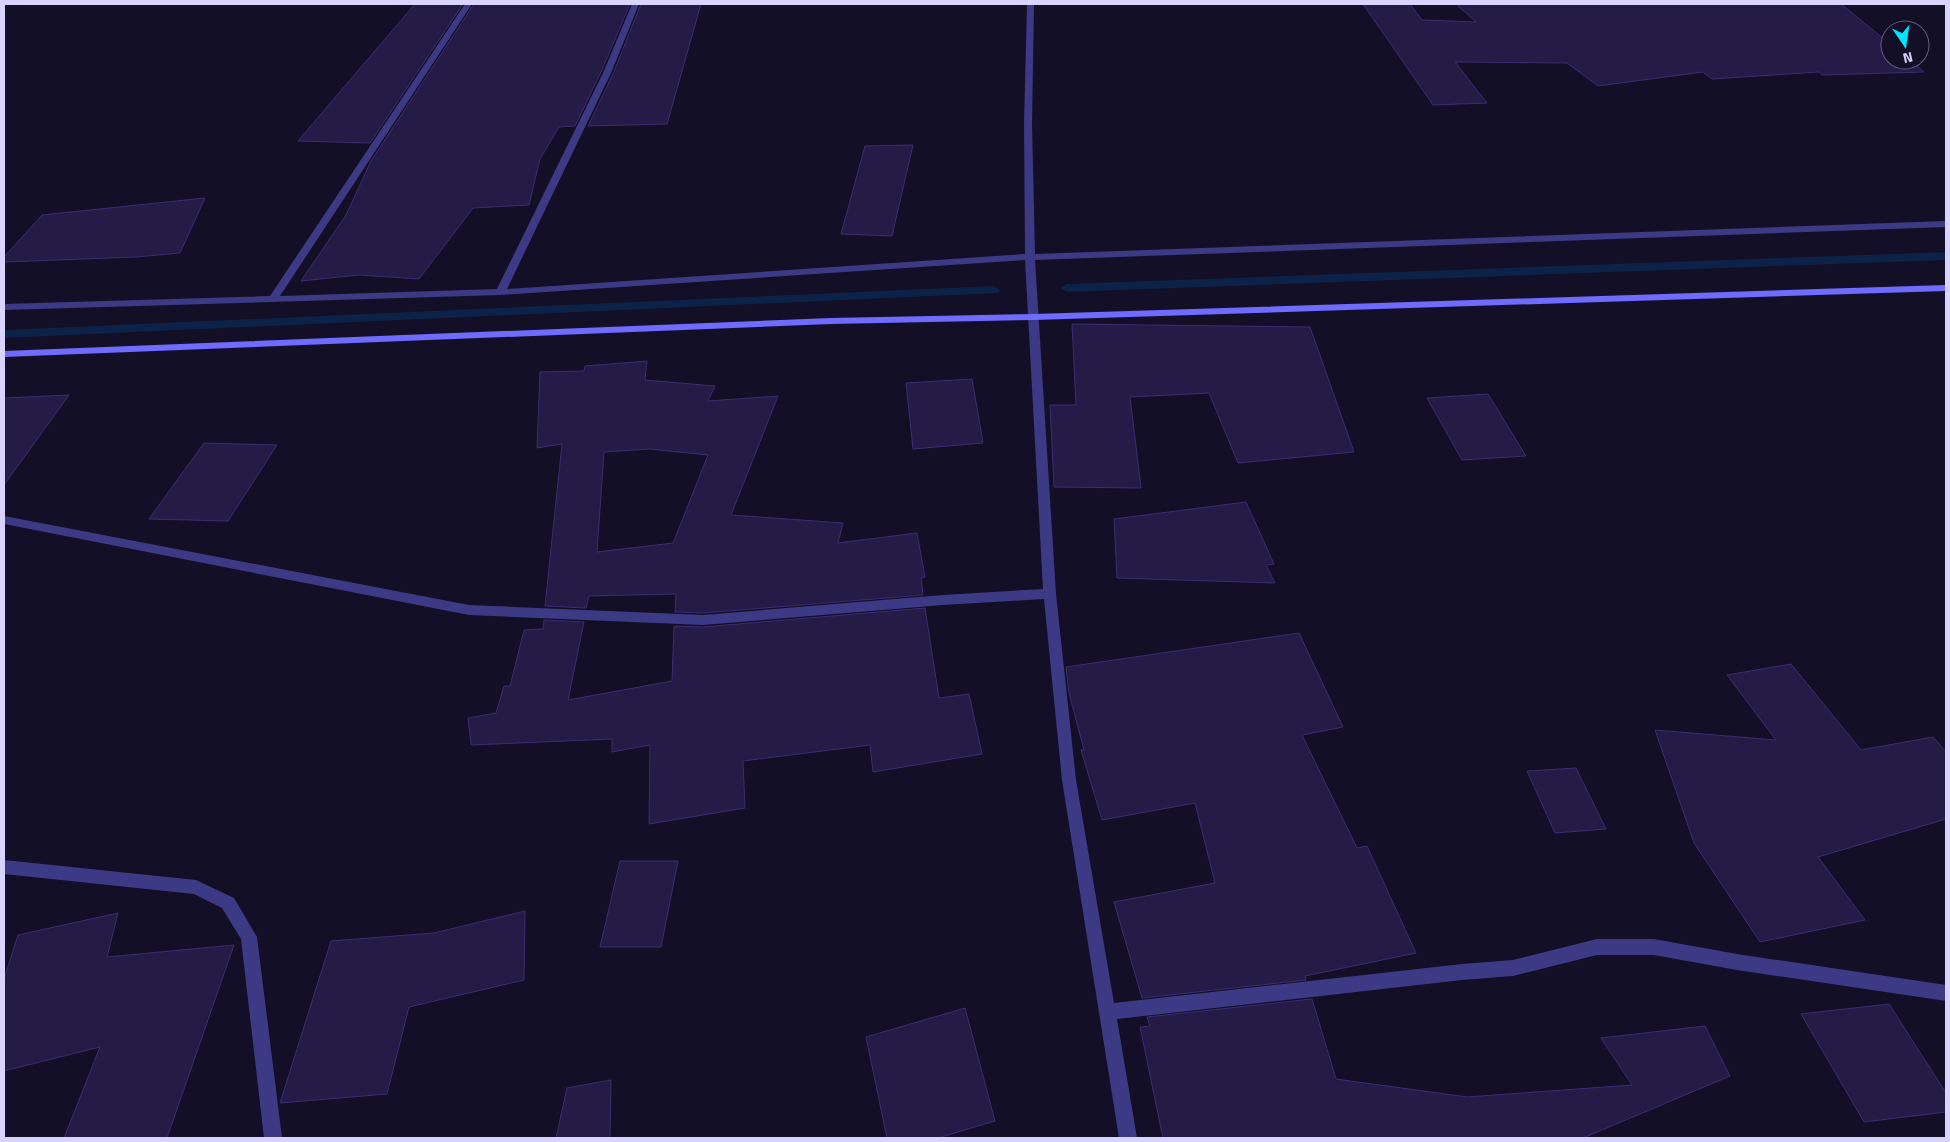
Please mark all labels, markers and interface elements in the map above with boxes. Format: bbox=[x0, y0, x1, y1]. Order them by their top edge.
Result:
north arrow bbox=[1880, 20, 1930, 70]
text: N bbox=[1901, 47, 1915, 69]

